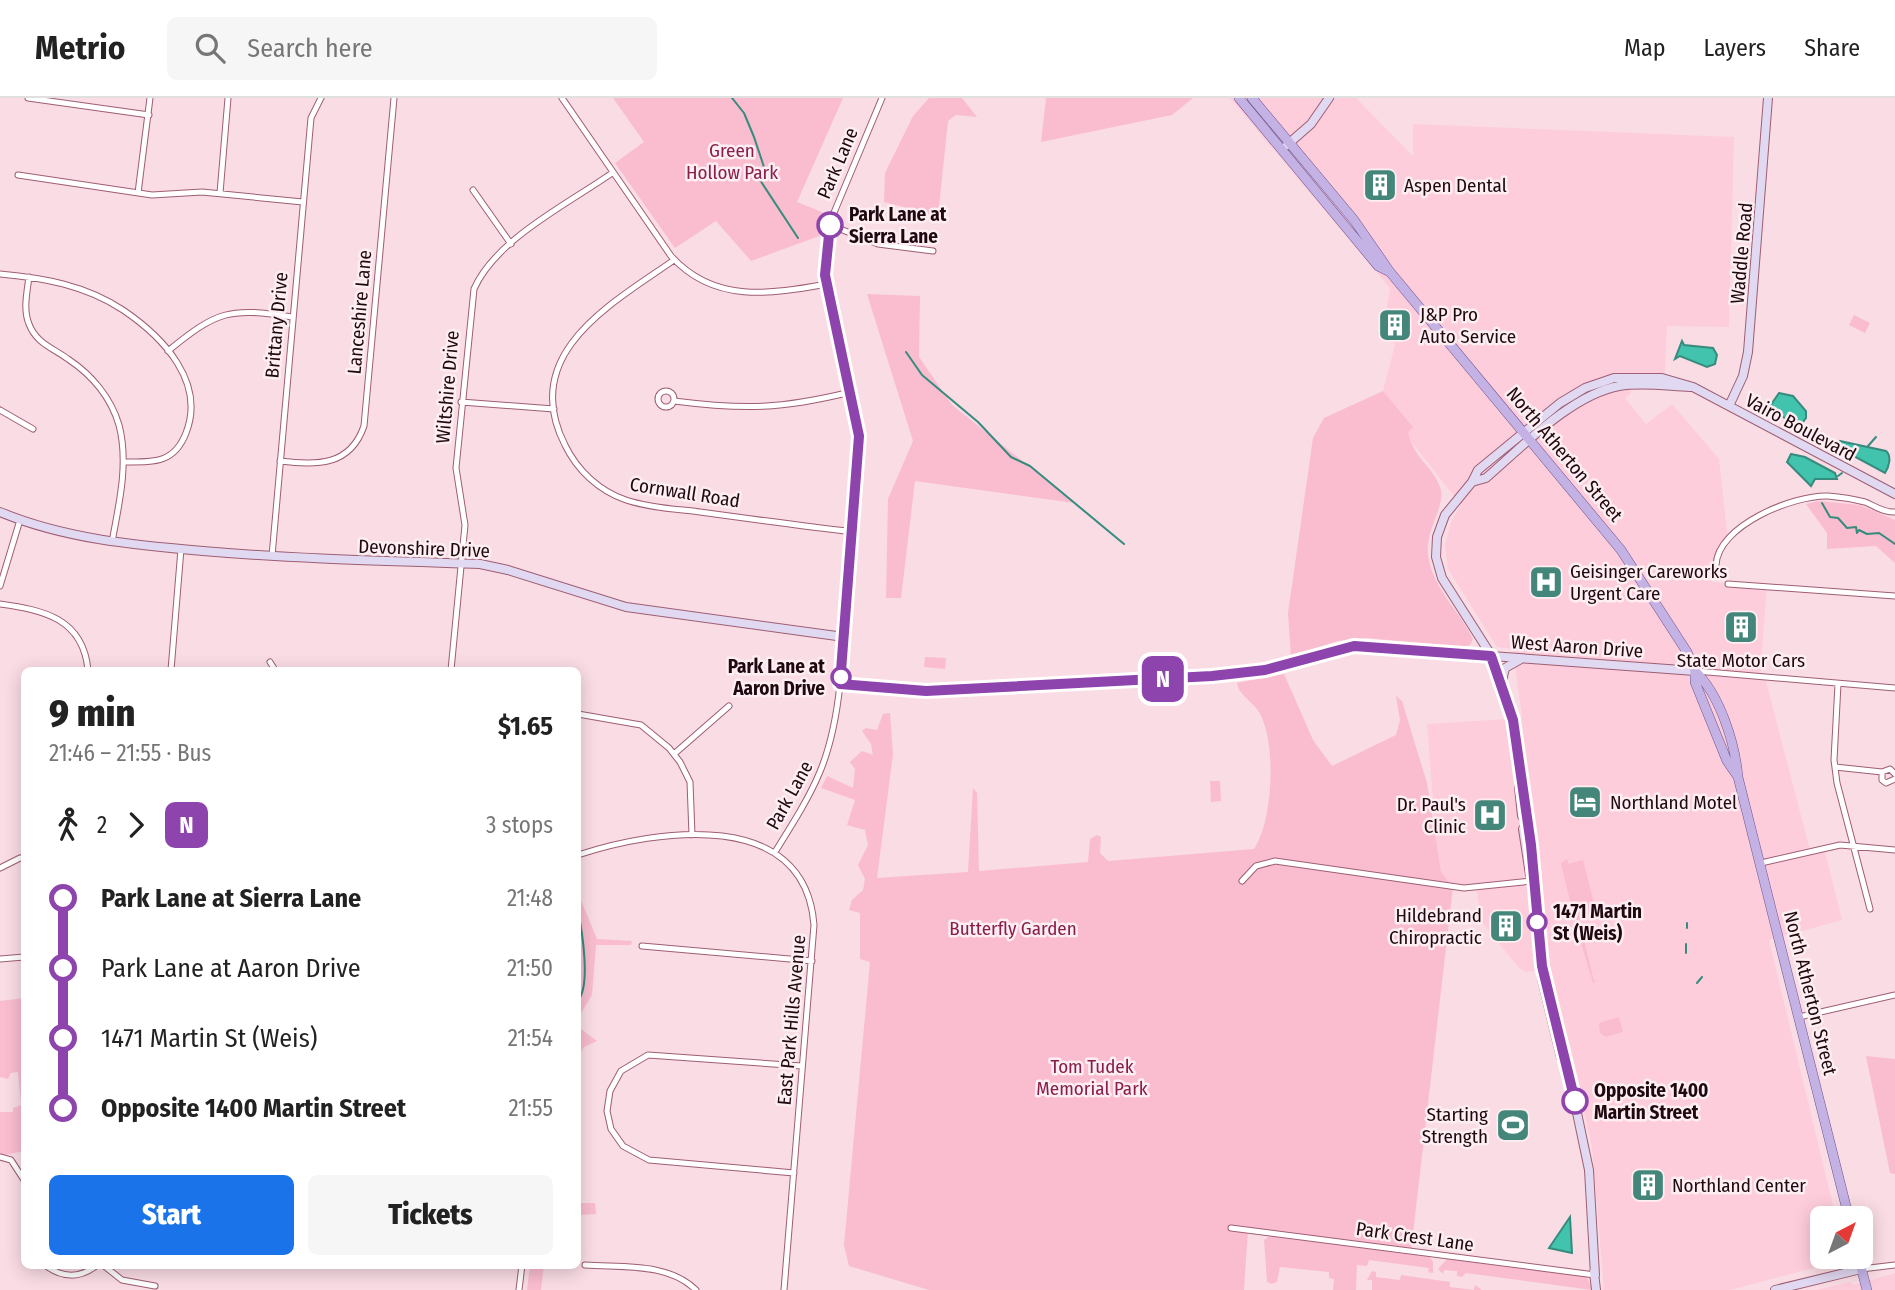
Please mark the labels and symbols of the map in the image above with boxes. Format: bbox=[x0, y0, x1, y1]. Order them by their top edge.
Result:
street label: Park Lane bbox=[812, 124, 863, 202]
park label: Green Hollow Park bbox=[686, 139, 778, 184]
building icon: Aspen Dental bbox=[1361, 166, 1399, 204]
place label: Aspen Dental bbox=[1404, 174, 1507, 197]
street label: Waddle Road bbox=[1726, 201, 1757, 305]
place label: Park Lane at Sierra Lane bbox=[849, 203, 947, 248]
marker: Park Lane at Sierra Lane bbox=[817, 212, 843, 238]
street label: Lanceshire Lane bbox=[343, 249, 376, 375]
street label: Brittany Drive bbox=[260, 271, 293, 379]
place label: J&P Pro Auto Service bbox=[1420, 303, 1516, 348]
building icon: J&P Pro Auto Service bbox=[1376, 306, 1414, 344]
street label: Wiltshire Drive bbox=[431, 330, 464, 445]
street label: North Atherton Street bbox=[1502, 382, 1628, 527]
street label: Vairo Boulevard bbox=[1742, 389, 1860, 466]
street label: Cornwall Road bbox=[628, 472, 742, 513]
street label: Devonshire Drive bbox=[358, 535, 490, 562]
place label: Geisinger Careworks Urgent Care bbox=[1570, 560, 1727, 605]
hospital icon: Geisinger Careworks Urgent Care bbox=[1527, 563, 1565, 601]
building icon: State Motor Cars bbox=[1722, 608, 1760, 646]
street label: West Aaron Drive bbox=[1510, 630, 1644, 663]
place label: State Motor Cars bbox=[1677, 649, 1805, 672]
place label: Park Lane at Aaron Drive bbox=[728, 655, 825, 700]
line badge: N bbox=[1140, 656, 1186, 702]
marker: Park Lane at Aaron Drive bbox=[831, 667, 851, 687]
street label: Park Lane bbox=[761, 757, 818, 834]
hotel icon: Northland Motel bbox=[1566, 783, 1604, 821]
place label: Northland Motel bbox=[1610, 791, 1737, 814]
place label: Dr. Paul's Clinic bbox=[1397, 793, 1466, 838]
hospital icon: Dr. Paul's Clinic bbox=[1471, 796, 1509, 834]
place label: 1471 Martin St (Weis) bbox=[1553, 900, 1642, 945]
place label: Hildebrand Chiropractic bbox=[1389, 904, 1482, 949]
building icon: Hildebrand Chiropractic bbox=[1487, 907, 1525, 945]
street label: North Atherton Street bbox=[1779, 909, 1842, 1078]
marker: 1471 Martin St (Weis) bbox=[1527, 912, 1547, 932]
park label: Butterfly Garden bbox=[949, 917, 1077, 940]
street label: East Park Hills Avenue bbox=[773, 934, 810, 1106]
park label: Tom Tudek Memorial Park bbox=[1036, 1055, 1148, 1100]
place label: Opposite 1400 Martin Street bbox=[1594, 1079, 1708, 1124]
marker: Opposite 1400 Martin Street bbox=[1562, 1088, 1588, 1114]
place label: Starting Strength bbox=[1422, 1103, 1488, 1148]
sports icon: Starting Strength bbox=[1494, 1106, 1532, 1144]
building icon: Northland Center bbox=[1629, 1166, 1667, 1204]
place label: Northland Center bbox=[1672, 1174, 1806, 1197]
north arrow bbox=[1810, 1206, 1872, 1269]
street label: Park Crest Lane bbox=[1354, 1217, 1475, 1256]

